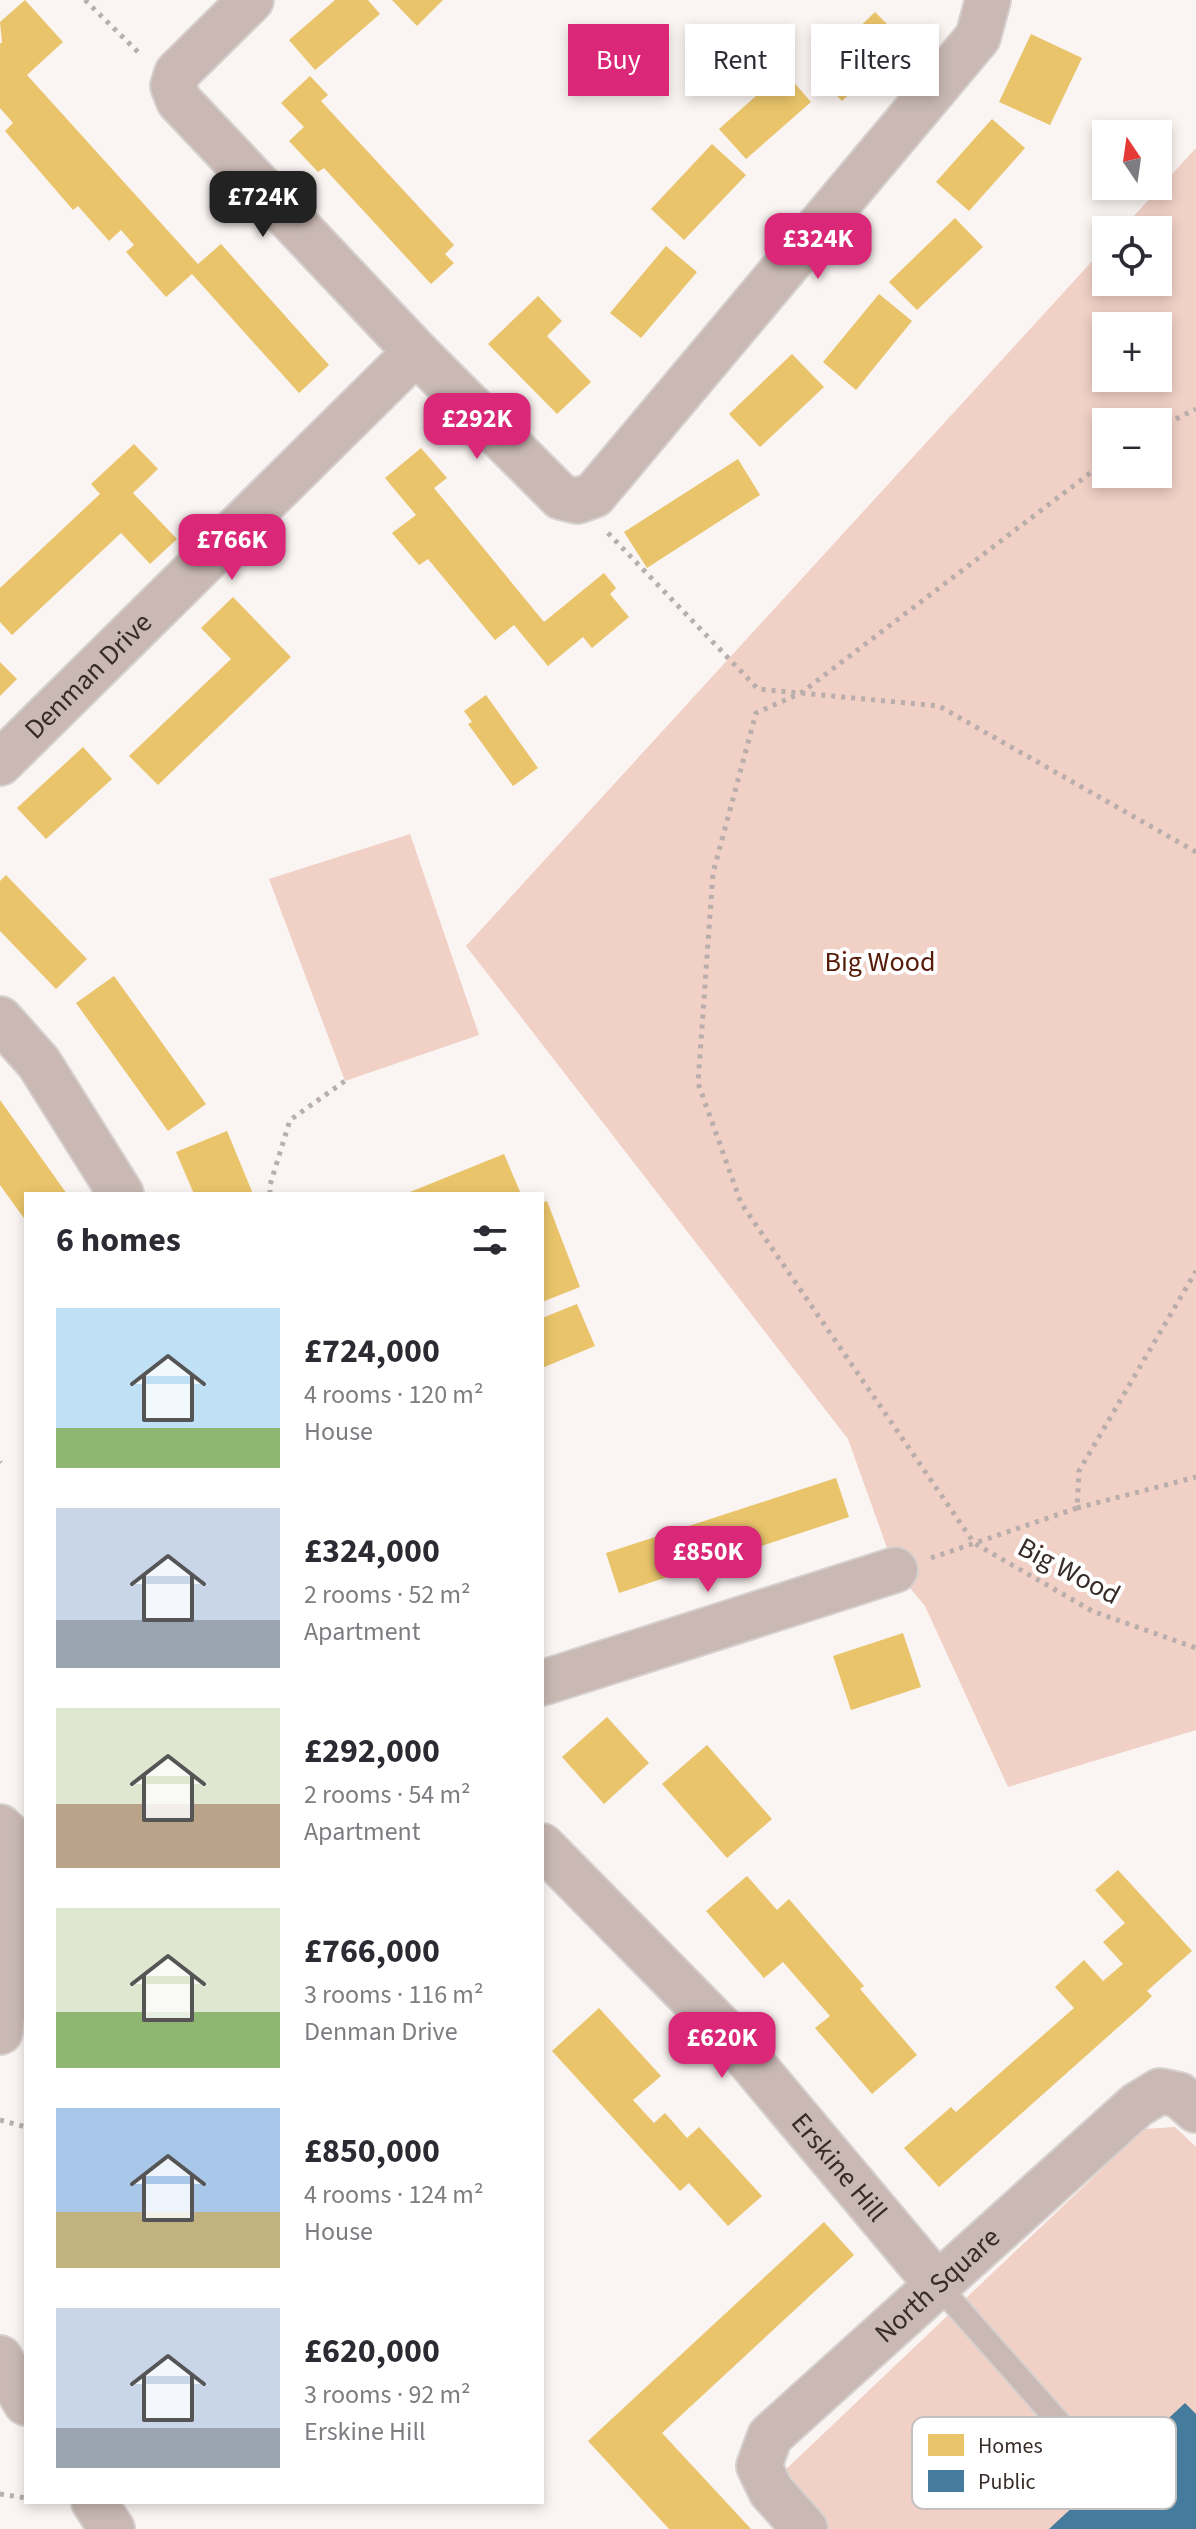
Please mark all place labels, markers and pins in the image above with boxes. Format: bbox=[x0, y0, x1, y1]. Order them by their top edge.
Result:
pin: £724K bbox=[207, 171, 319, 239]
pin: £324K bbox=[762, 213, 874, 281]
pin: £292K bbox=[421, 393, 533, 461]
pin: £766K bbox=[176, 514, 288, 582]
pin: £850K bbox=[652, 1526, 764, 1594]
pin: £620K bbox=[666, 2012, 778, 2080]

